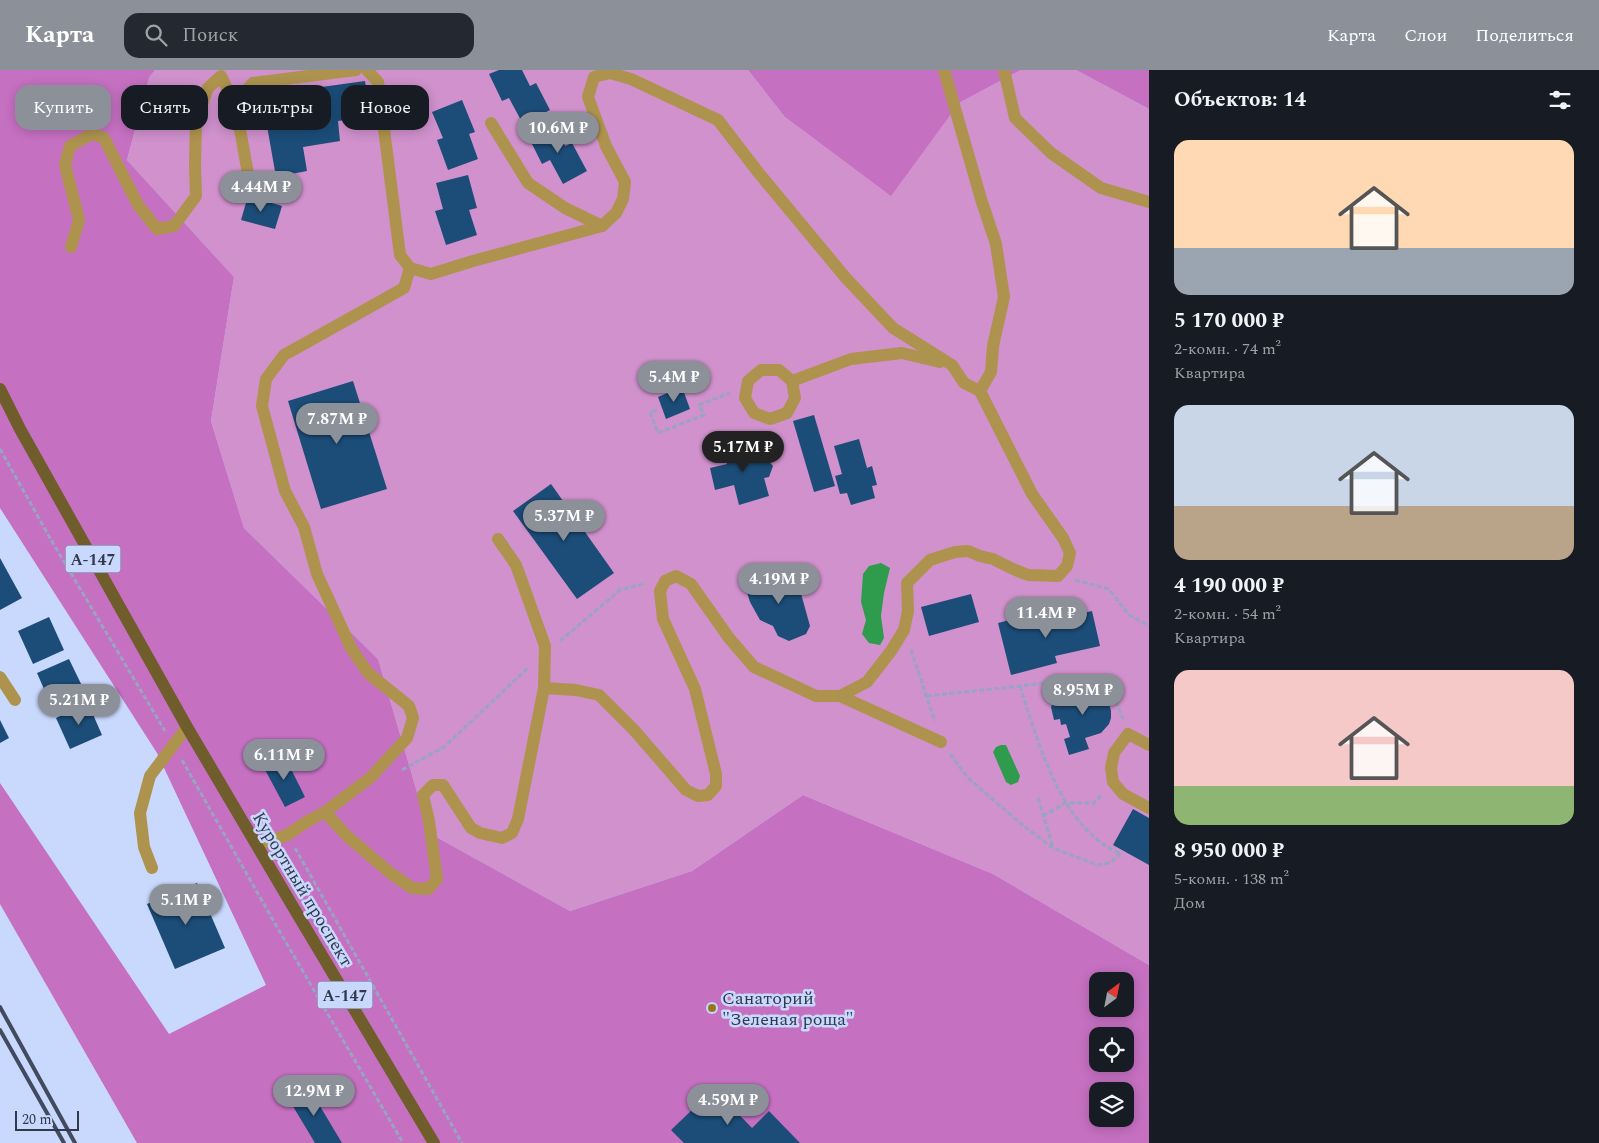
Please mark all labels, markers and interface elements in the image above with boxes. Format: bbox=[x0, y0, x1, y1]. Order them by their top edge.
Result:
search box bbox=[124, 13, 474, 58]
text: Карта bbox=[25, 17, 94, 53]
icon: search bbox=[142, 21, 170, 49]
text: Поиск bbox=[182, 21, 238, 50]
text: Карта bbox=[1327, 22, 1376, 49]
text: Слои bbox=[1404, 22, 1447, 49]
text: Поделиться bbox=[1475, 22, 1574, 49]
text: Объектов: 14 bbox=[1174, 84, 1306, 116]
chip: Купить bbox=[15, 85, 111, 130]
chip: Снять bbox=[121, 85, 208, 130]
chip: Фильтры bbox=[218, 85, 331, 130]
chip: Новое bbox=[341, 85, 429, 130]
icon: filters bbox=[1546, 86, 1574, 114]
pin: 10.6M ₽ bbox=[512, 112, 604, 154]
text: 10.6M ₽ bbox=[528, 116, 588, 140]
pin: 4.44M ₽ bbox=[215, 170, 307, 213]
icon: home bbox=[1329, 173, 1419, 263]
text: 4.44M ₽ bbox=[231, 175, 291, 199]
text: 5 170 000 ₽ bbox=[1174, 305, 1284, 337]
text: 2-комн. · 74 m² bbox=[1174, 337, 1281, 361]
pin: 5.4M ₽ bbox=[633, 360, 715, 403]
text: Квартира bbox=[1174, 361, 1245, 385]
text: 5.4M ₽ bbox=[648, 365, 700, 389]
pin: 7.87M ₽ bbox=[291, 402, 383, 445]
text: 7.87M ₽ bbox=[307, 407, 367, 431]
pin: 5.17M ₽ bbox=[697, 430, 789, 473]
text: 5.17M ₽ bbox=[713, 435, 773, 459]
icon: home bbox=[1329, 438, 1419, 528]
pin: 5.37M ₽ bbox=[518, 500, 610, 542]
text: 5.37M ₽ bbox=[534, 504, 594, 528]
road number: А-147 bbox=[66, 546, 120, 572]
pin: 4.19M ₽ bbox=[733, 562, 825, 605]
text: 4.19M ₽ bbox=[749, 567, 809, 591]
text: 4 190 000 ₽ bbox=[1174, 570, 1284, 602]
pin: 11.4M ₽ bbox=[1000, 596, 1092, 639]
text: 11.4M ₽ bbox=[1016, 601, 1076, 625]
text: 2-комн. · 54 m² bbox=[1174, 602, 1281, 626]
text: Квартира bbox=[1174, 626, 1245, 650]
pin: 8.95M ₽ bbox=[1037, 674, 1129, 716]
text: 8.95M ₽ bbox=[1053, 678, 1113, 702]
pin: 5.21M ₽ bbox=[33, 684, 125, 726]
text: 5.21M ₽ bbox=[49, 688, 109, 712]
icon: home bbox=[1329, 703, 1419, 793]
pin: 6.11M ₽ bbox=[238, 738, 330, 781]
text: 6.11M ₽ bbox=[254, 743, 314, 767]
street label: Курортный проспект bbox=[246, 807, 360, 972]
text: 8 950 000 ₽ bbox=[1174, 835, 1284, 867]
text: 5-комн. · 138 m² bbox=[1174, 867, 1289, 891]
pin: 5.1M ₽ bbox=[145, 884, 227, 926]
text: 5.1M ₽ bbox=[160, 888, 212, 912]
text: Дом bbox=[1174, 891, 1206, 915]
north arrow bbox=[1089, 972, 1134, 1018]
map controls bbox=[1089, 972, 1134, 1127]
road number: А-147 bbox=[318, 982, 372, 1008]
place label: Санаторий "Зеленая роща" bbox=[722, 985, 854, 1033]
marker: Санаторий "Зеленая роща" bbox=[706, 1002, 718, 1014]
button: locate bbox=[1089, 1027, 1134, 1072]
pin: 12.9M ₽ bbox=[268, 1074, 360, 1117]
text: 12.9M ₽ bbox=[284, 1079, 344, 1103]
button: layers bbox=[1089, 1082, 1134, 1127]
pin: 4.59M ₽ bbox=[682, 1084, 774, 1126]
text: 4.59M ₽ bbox=[698, 1088, 758, 1112]
scale bar bbox=[15, 1108, 79, 1131]
text: 20 m bbox=[22, 1109, 52, 1130]

